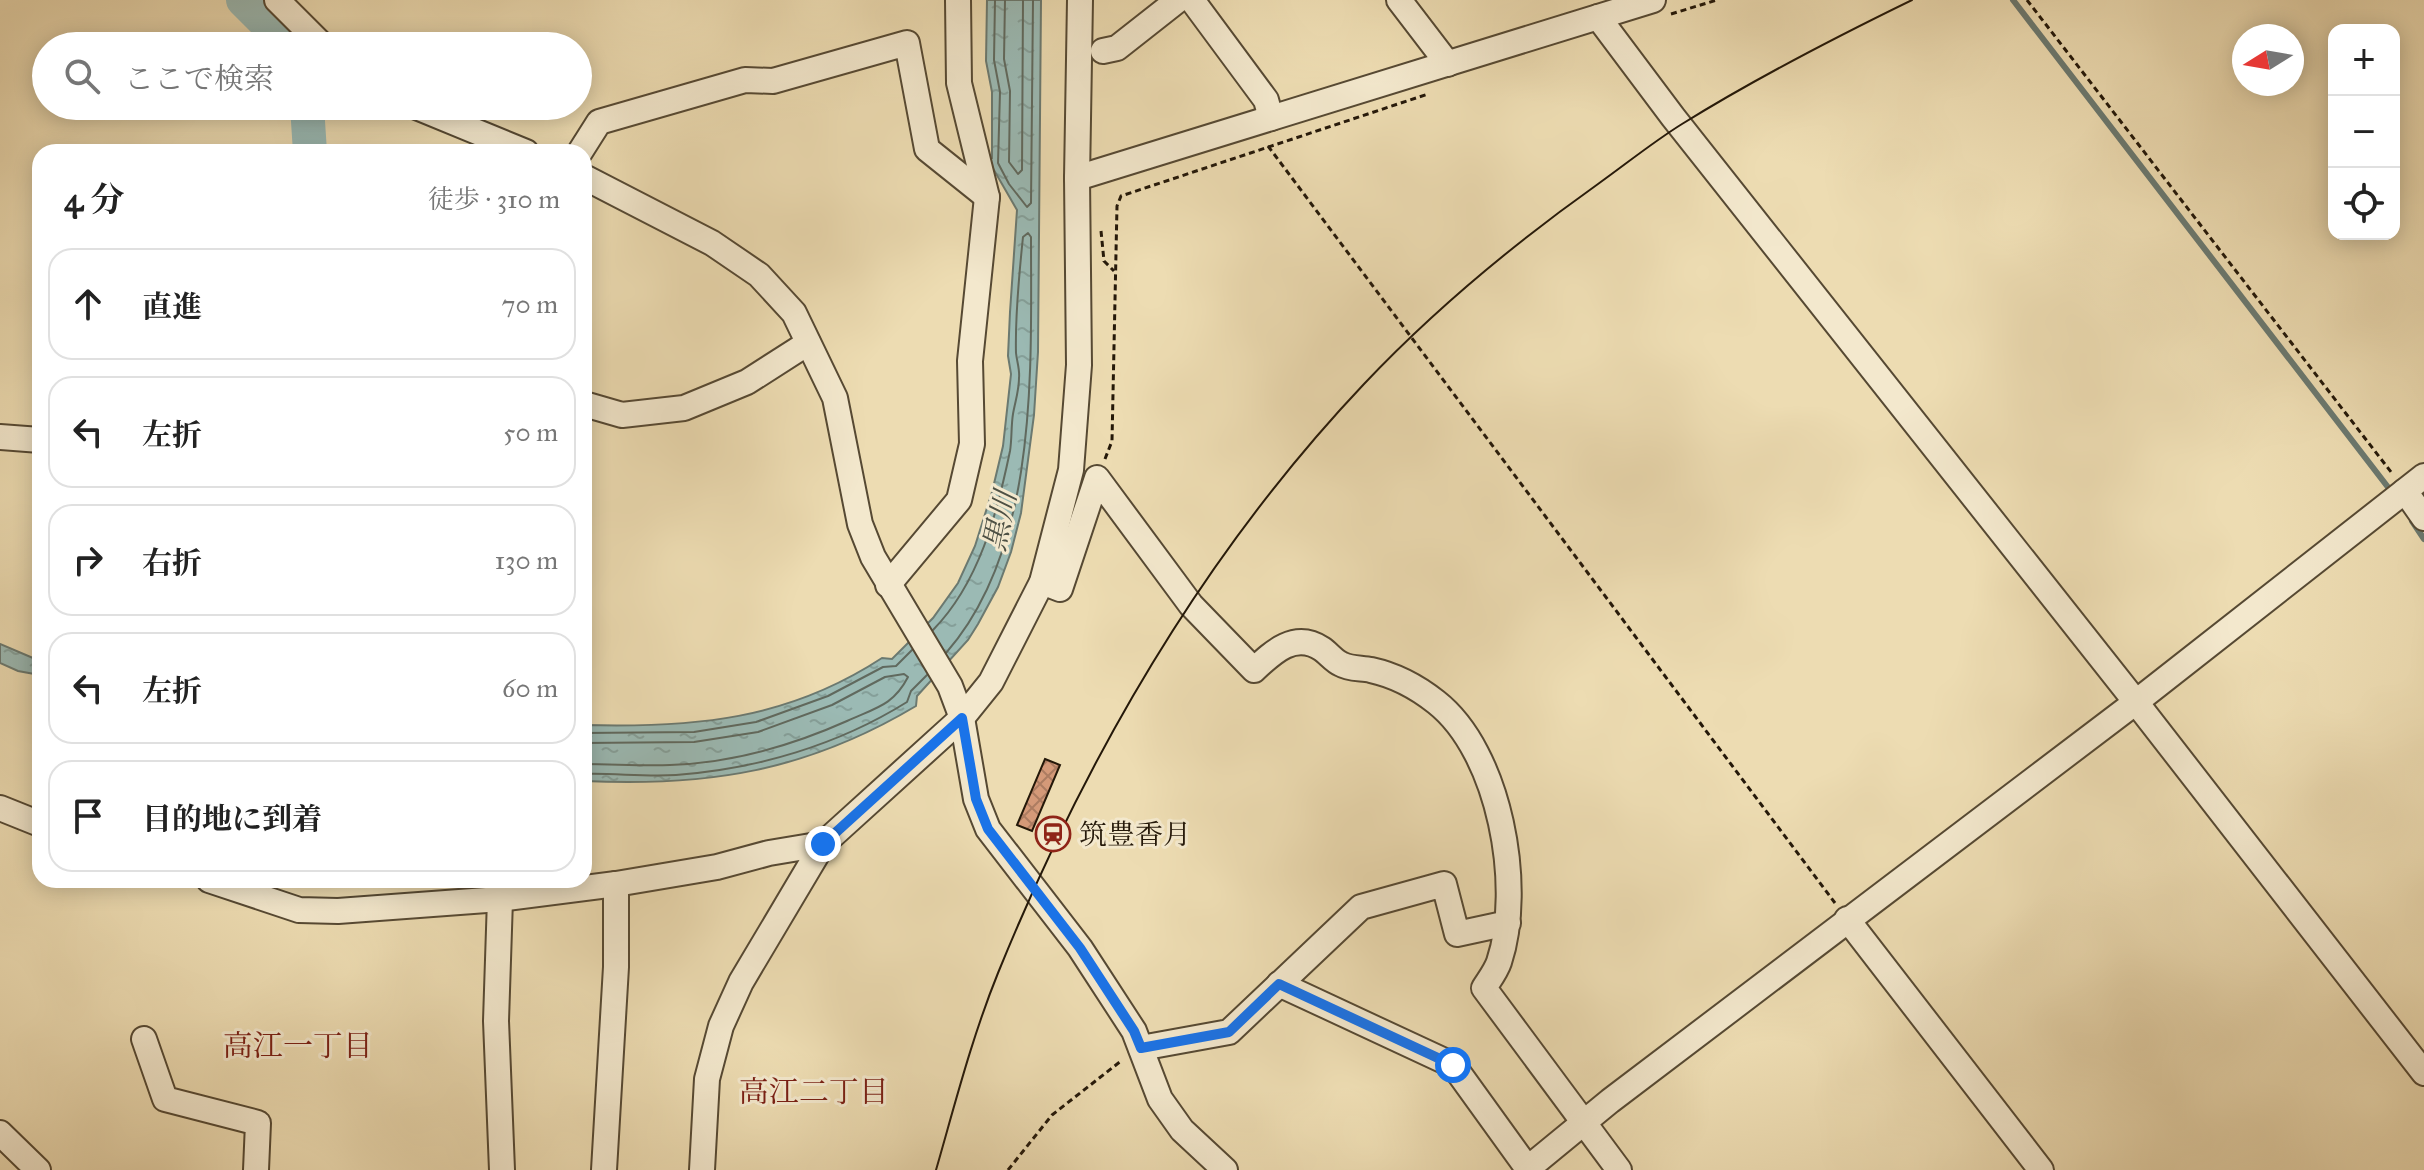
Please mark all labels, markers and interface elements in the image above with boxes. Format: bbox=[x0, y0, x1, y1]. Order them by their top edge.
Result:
north arrow bbox=[2232, 24, 2304, 96]
map controls bbox=[2328, 24, 2400, 240]
button: + bbox=[2328, 24, 2400, 96]
search box bbox=[32, 32, 592, 120]
icon: search bbox=[60, 54, 104, 98]
text: ここで検索 bbox=[124, 61, 274, 97]
button: − bbox=[2328, 96, 2400, 168]
button: locate bbox=[2328, 168, 2400, 240]
text: 4 分 bbox=[64, 179, 124, 220]
text: 徒歩 · 310 m bbox=[428, 183, 560, 215]
icon: ahead bbox=[66, 282, 110, 326]
text: 70 m bbox=[502, 288, 558, 320]
text: 直進 bbox=[142, 289, 202, 325]
icon: left bbox=[66, 410, 110, 454]
text: 50 m bbox=[503, 416, 558, 448]
text: 左折 bbox=[142, 417, 202, 453]
water label: 黒川 bbox=[976, 485, 1024, 554]
icon: right bbox=[66, 538, 110, 582]
text: 130 m bbox=[495, 544, 558, 576]
text: 右折 bbox=[142, 545, 202, 581]
icon: left bbox=[66, 666, 110, 710]
text: 60 m bbox=[502, 672, 558, 704]
text: 左折 bbox=[142, 673, 202, 709]
icon: arrive bbox=[66, 794, 110, 838]
text: 目的地に到着 bbox=[142, 801, 322, 837]
station icon: 筑豊香月 bbox=[1034, 815, 1072, 853]
place label: 筑豊香月 bbox=[1079, 817, 1191, 852]
route end bbox=[805, 826, 841, 862]
district label: 高江一丁目 bbox=[223, 1028, 373, 1064]
route start bbox=[1435, 1047, 1471, 1083]
district label: 高江二丁目 bbox=[739, 1074, 889, 1110]

